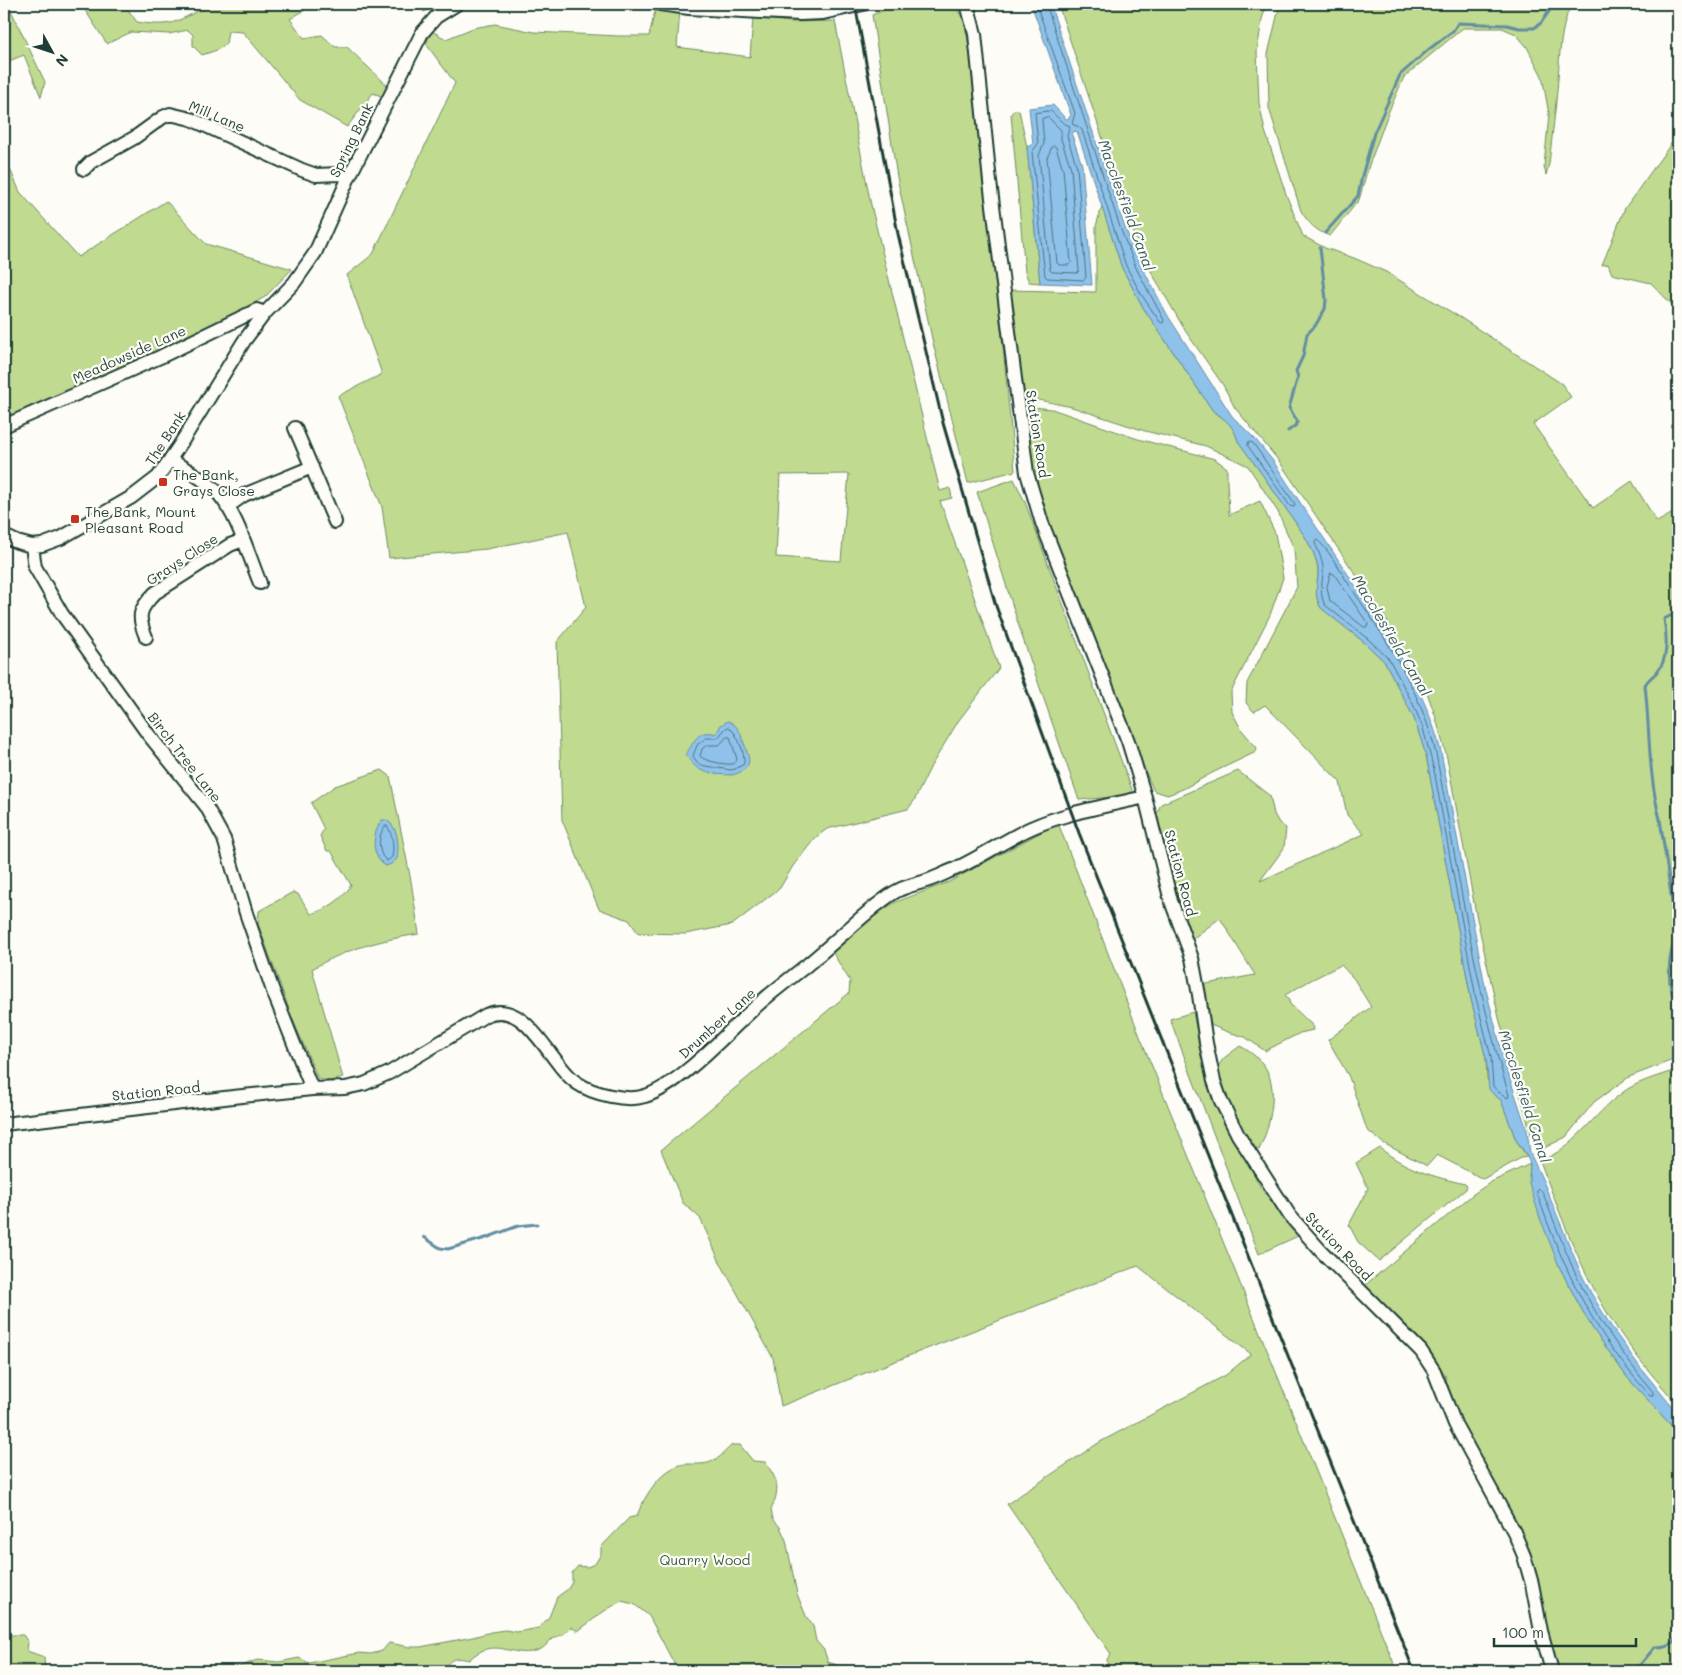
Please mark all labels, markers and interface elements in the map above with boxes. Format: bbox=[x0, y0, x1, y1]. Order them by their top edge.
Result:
north arrow bbox=[28, 28, 78, 78]
text: N bbox=[52, 50, 73, 71]
street label: Mill Lane bbox=[186, 96, 248, 136]
street label: Spring Bank bbox=[325, 100, 377, 180]
water label: Macclesfield Canal bbox=[1094, 136, 1160, 274]
street label: Meadowside Lane bbox=[69, 320, 189, 388]
street label: Station Road bbox=[1022, 389, 1054, 479]
street label: The Bank bbox=[140, 407, 190, 469]
place label: The Bank, Grays Close bbox=[173, 465, 255, 500]
marker: The Bank, Grays Close bbox=[157, 476, 169, 488]
place label: The Bank, Mount Pleasant Road bbox=[85, 502, 196, 537]
marker: The Bank, Mount Pleasant Road bbox=[69, 513, 81, 525]
street label: Grays Close bbox=[142, 529, 222, 589]
water label: Macclesfield Canal bbox=[1348, 570, 1436, 700]
street label: Birch Tree Lane bbox=[144, 708, 226, 806]
street label: Station Road bbox=[1160, 828, 1202, 918]
street label: Drumber Lane bbox=[675, 983, 759, 1063]
water label: Macclesfield Canal bbox=[1494, 1027, 1556, 1165]
street label: Station Road bbox=[111, 1077, 201, 1105]
street label: Station Road bbox=[1301, 1208, 1377, 1285]
park label: Quarry Wood bbox=[660, 1550, 751, 1569]
scale bar bbox=[1494, 1615, 1637, 1647]
text: 100 m bbox=[1502, 1622, 1544, 1642]

